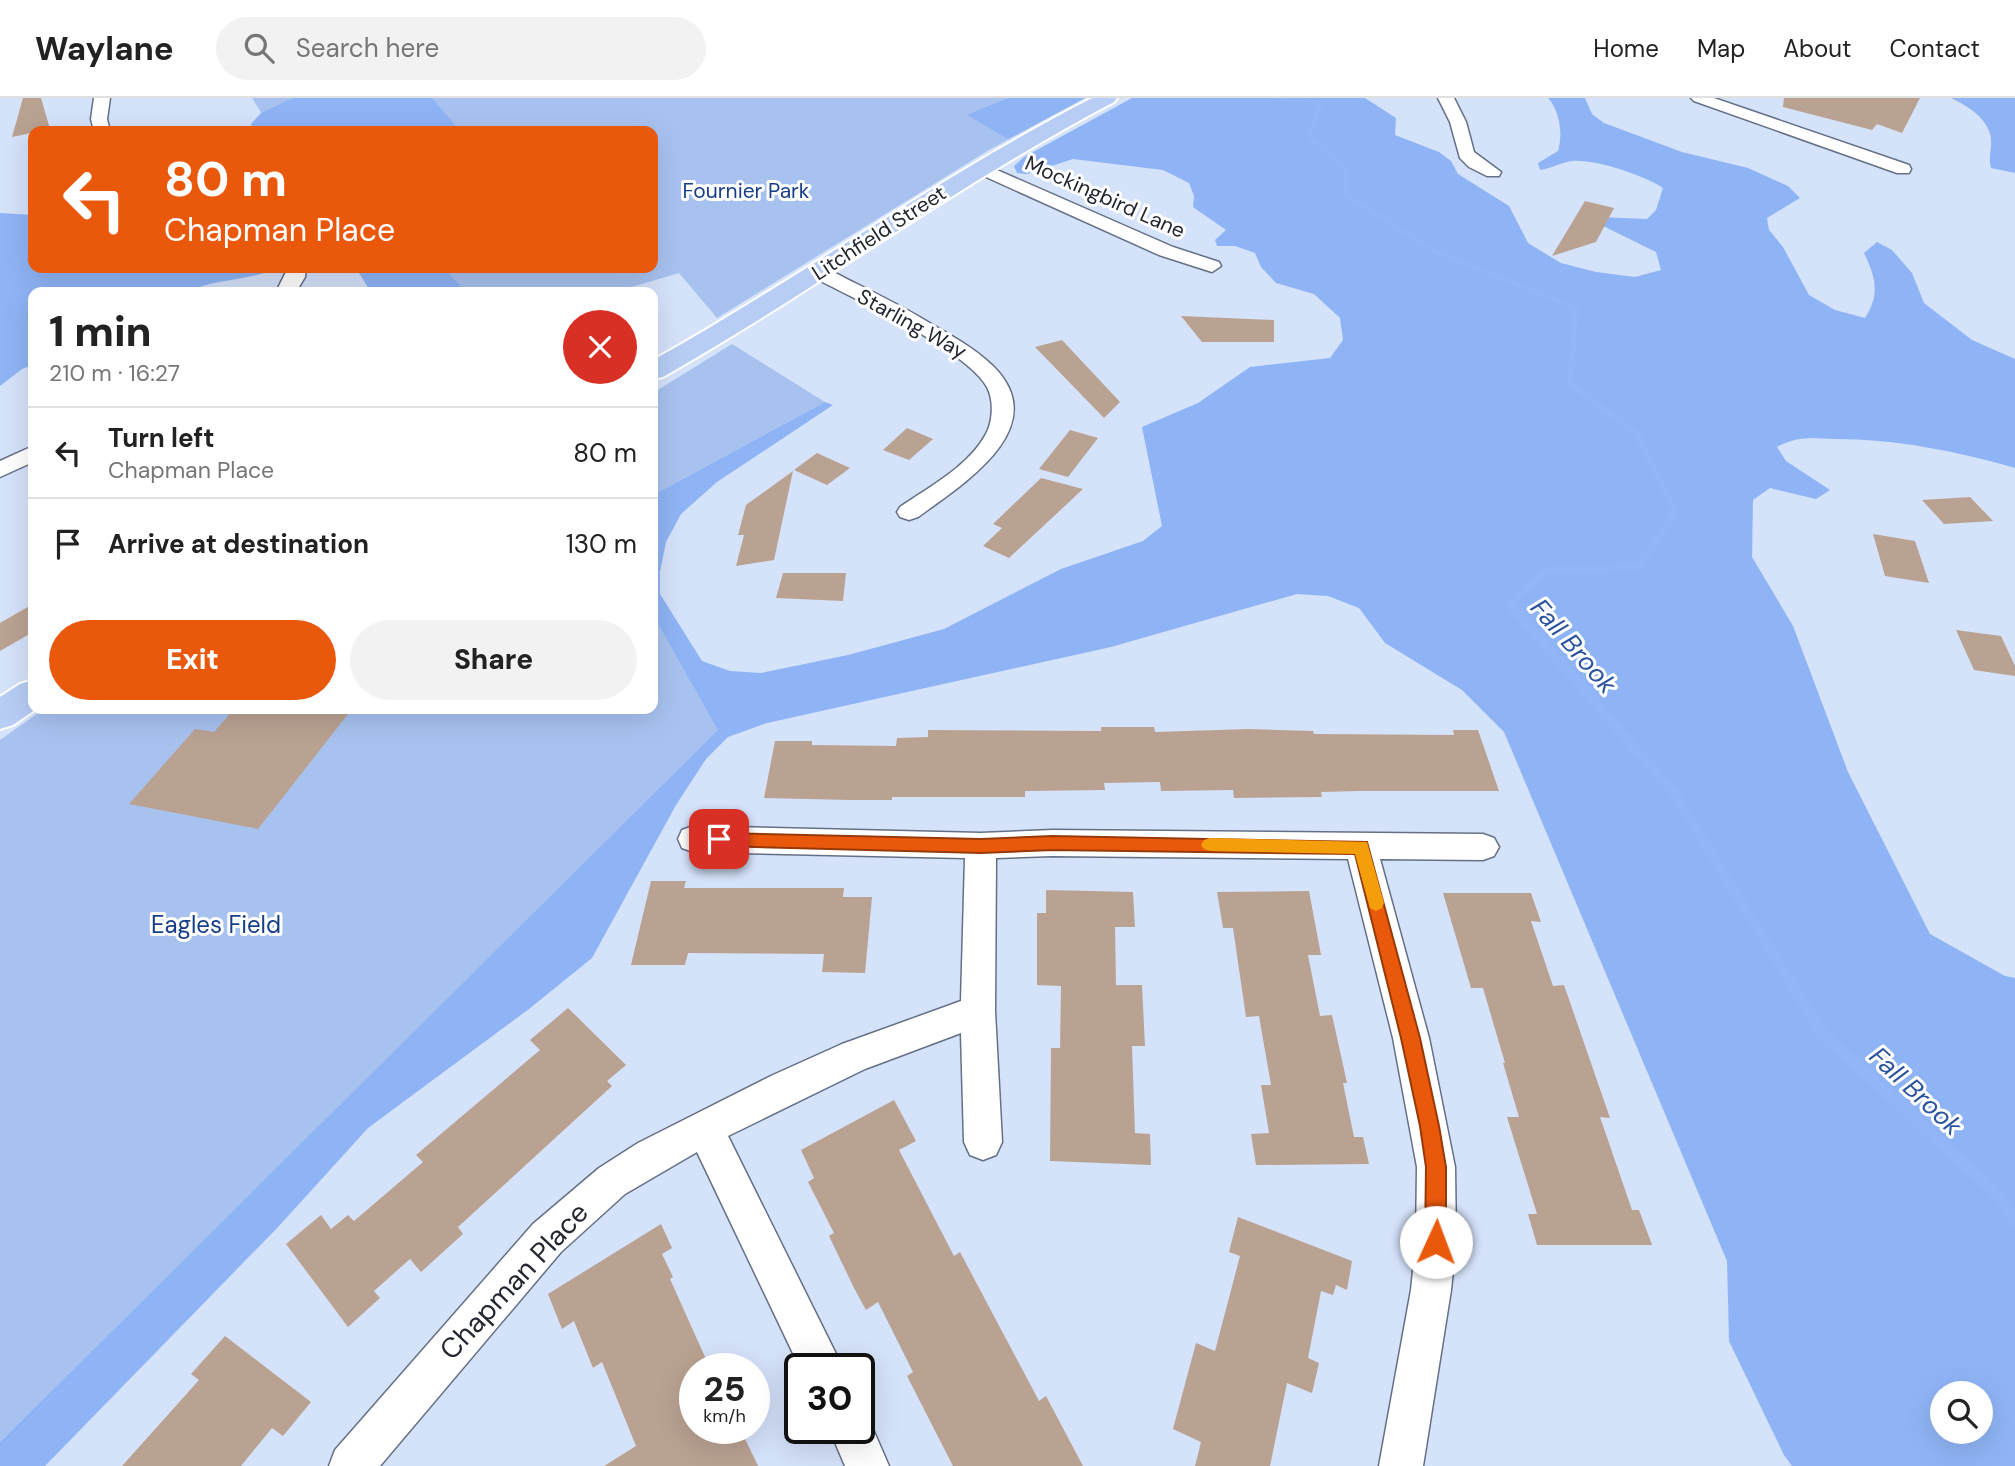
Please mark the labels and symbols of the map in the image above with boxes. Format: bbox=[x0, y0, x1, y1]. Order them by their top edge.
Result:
street label: Mockingbird Lane bbox=[1021, 149, 1189, 245]
park label: Fournier Park bbox=[683, 177, 810, 205]
street label: Litchfield Street bbox=[806, 179, 952, 287]
street label: Starling Way bbox=[852, 282, 972, 366]
water label: Fall Brook bbox=[1523, 591, 1625, 701]
pin bbox=[689, 809, 749, 869]
park label: Eagles Field bbox=[151, 909, 281, 940]
water label: Fall Brook bbox=[1862, 1039, 1970, 1143]
street label: Chapman Place bbox=[431, 1194, 597, 1368]
position arrow bbox=[1399, 1205, 1473, 1279]
speed limit sign: 30 bbox=[784, 1353, 875, 1444]

